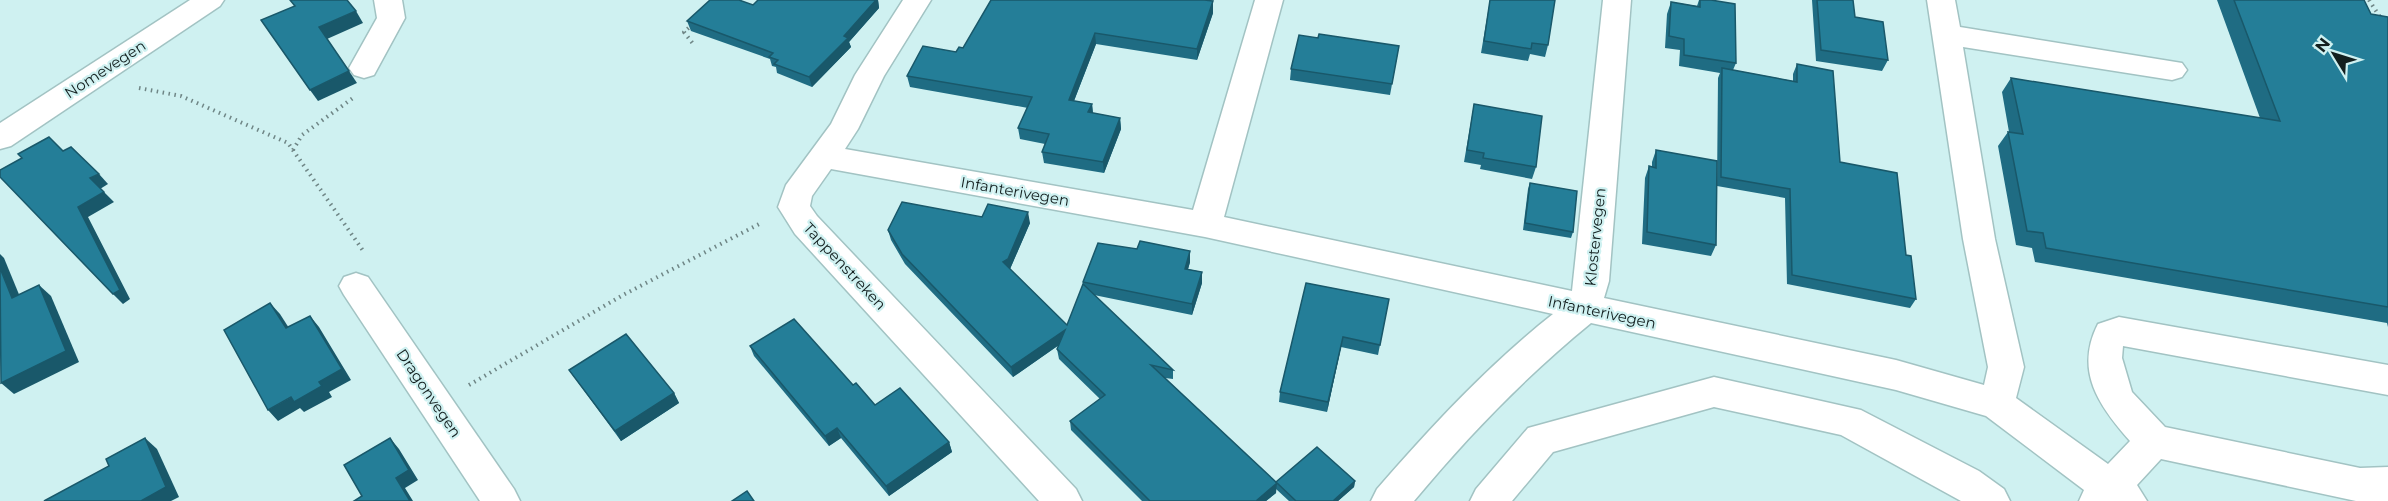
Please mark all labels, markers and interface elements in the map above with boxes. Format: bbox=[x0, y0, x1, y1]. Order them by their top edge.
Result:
north arrow bbox=[2304, 24, 2364, 84]
text: N bbox=[2311, 34, 2334, 56]
street label: Nomevegen bbox=[61, 36, 149, 102]
street label: Infanterivegen bbox=[959, 172, 1071, 210]
street label: Klostervegen bbox=[1580, 187, 1610, 287]
street label: Tappenstreken bbox=[800, 218, 890, 314]
street label: Infanterivegen bbox=[1546, 291, 1658, 333]
street label: Dragonvegen bbox=[392, 345, 466, 441]

